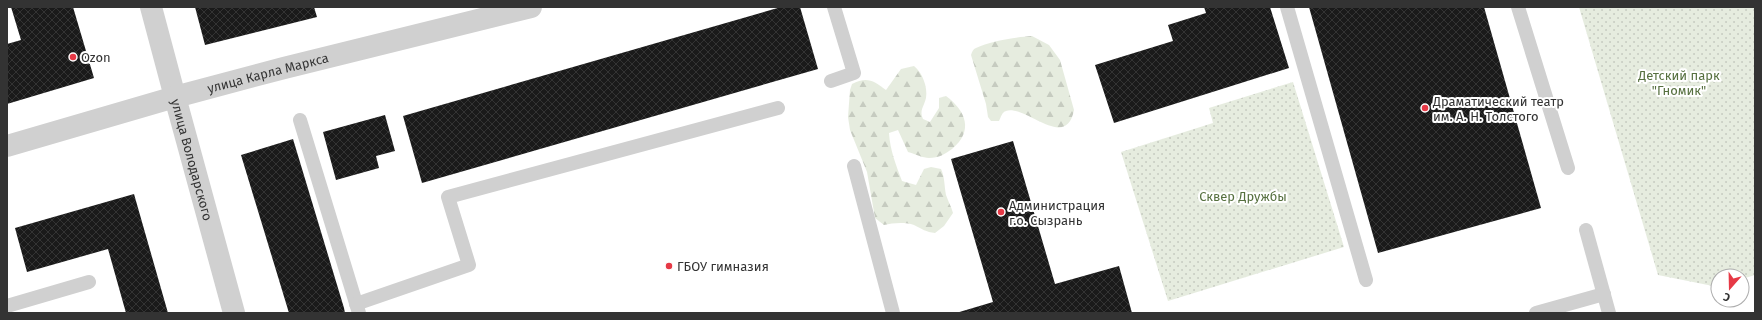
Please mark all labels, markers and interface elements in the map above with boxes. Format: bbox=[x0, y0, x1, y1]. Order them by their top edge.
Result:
place label: Ozon bbox=[81, 50, 111, 65]
street label: улица Карла Маркса bbox=[206, 50, 330, 96]
marker: Ozon bbox=[68, 52, 78, 62]
park label: Детский парк "Гномик" bbox=[1637, 68, 1720, 98]
place label: Драматический театр им. А. Н. Толстого bbox=[1432, 94, 1564, 124]
street label: улица Володарского bbox=[168, 97, 215, 222]
marker: Драматический театр им. А. Н. Толстого bbox=[1420, 103, 1430, 113]
park label: Сквер Дружбы bbox=[1199, 189, 1287, 204]
place label: Администрация г.о. Сызрань bbox=[1009, 198, 1105, 228]
marker: Администрация г.о. Сызрань bbox=[996, 207, 1006, 217]
place label: ГБОУ гимназия bbox=[677, 259, 769, 274]
marker: ГБОУ гимназия bbox=[664, 261, 674, 271]
north arrow bbox=[1710, 268, 1750, 308]
text: С bbox=[1721, 290, 1732, 304]

